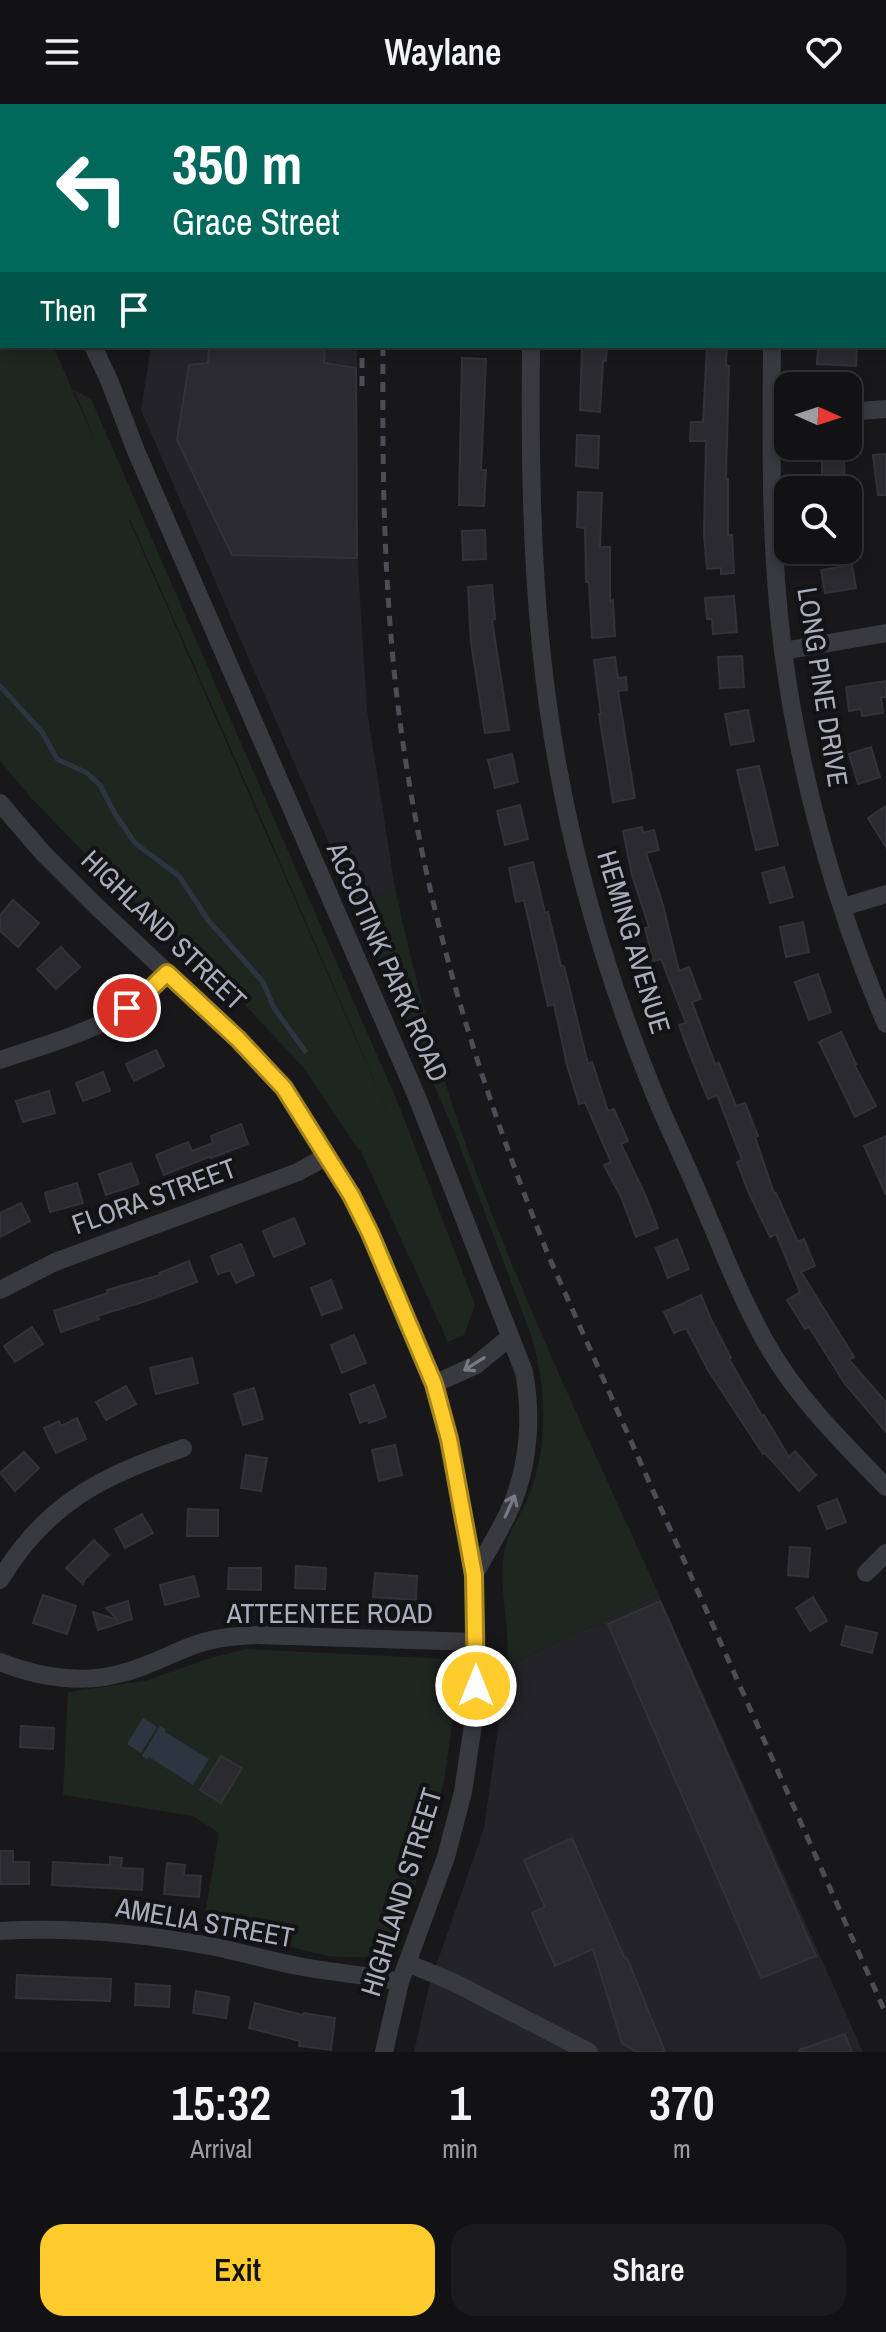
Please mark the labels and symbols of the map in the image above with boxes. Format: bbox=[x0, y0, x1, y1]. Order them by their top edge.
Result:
north arrow bbox=[774, 372, 862, 460]
street label: LONG PINE DRIVE bbox=[788, 584, 858, 790]
street label: ACCOTINK PARK ROAD bbox=[318, 835, 458, 1088]
street label: HIGHLAND STREET bbox=[73, 841, 255, 1019]
street label: HEMING AVENUE bbox=[588, 846, 680, 1038]
pin bbox=[93, 974, 161, 1042]
street label: FLORA STREET bbox=[67, 1149, 241, 1243]
one-way arrow bbox=[463, 1356, 486, 1372]
one-way arrow bbox=[503, 1494, 518, 1518]
street label: ATTEENTEE ROAD bbox=[226, 1594, 433, 1632]
position arrow bbox=[434, 1644, 518, 1728]
street label: HIGHLAND STREET bbox=[351, 1783, 451, 2001]
street label: AMELIA STREET bbox=[112, 1887, 297, 1956]

